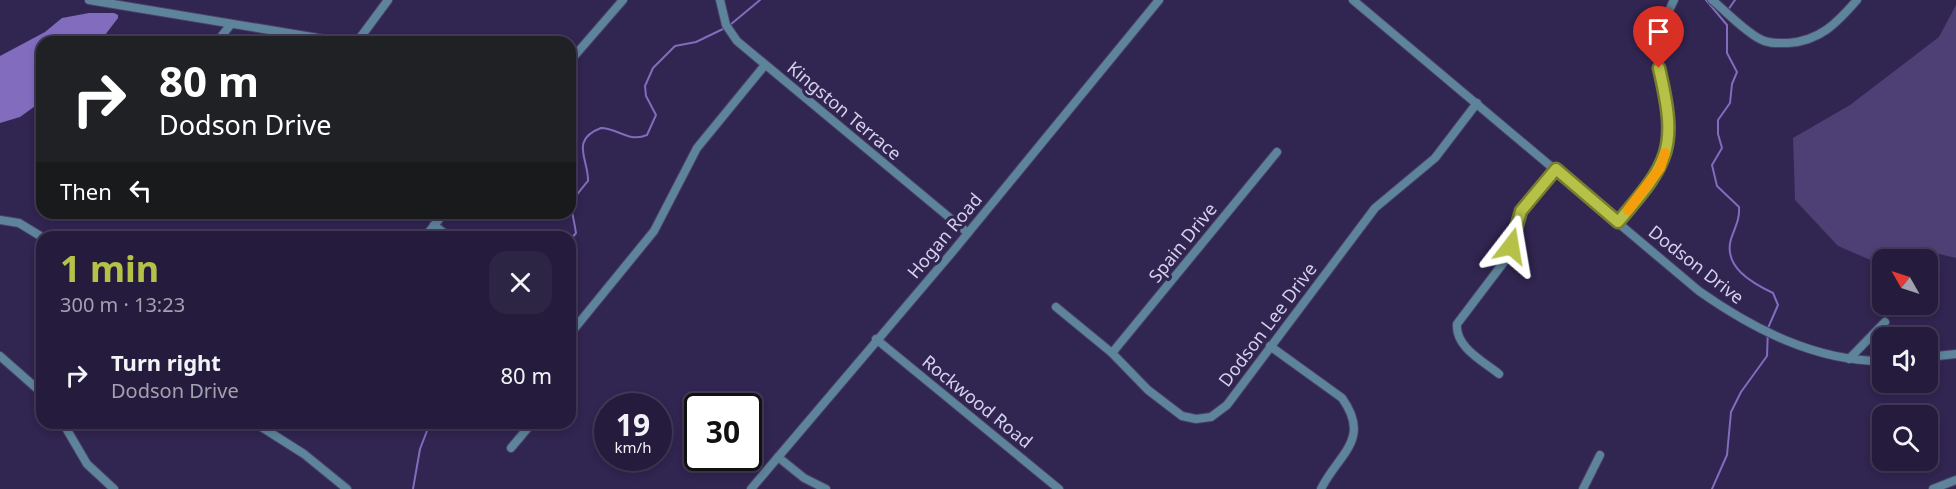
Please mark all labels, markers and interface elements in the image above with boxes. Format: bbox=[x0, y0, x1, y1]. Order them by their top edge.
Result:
pin bbox=[1633, 6, 1684, 68]
icon: arrive bbox=[1642, 15, 1675, 48]
text: 80 m bbox=[159, 52, 259, 109]
street label: Kingston Terrace bbox=[783, 55, 907, 165]
icon: right bbox=[60, 60, 138, 138]
text: Dodson Drive bbox=[159, 106, 331, 143]
icon: left bbox=[124, 174, 157, 207]
text: Then bbox=[60, 176, 112, 206]
street label: Hogan Road bbox=[901, 188, 987, 283]
street label: Spain Drive bbox=[1143, 198, 1222, 287]
position arrow bbox=[1479, 214, 1543, 278]
street label: Dodson Drive bbox=[1644, 219, 1749, 309]
text: 1 min bbox=[60, 244, 159, 293]
north arrow bbox=[1872, 249, 1938, 315]
map controls bbox=[1872, 249, 1938, 471]
button: close bbox=[489, 251, 552, 314]
street label: Dodson Lee Drive bbox=[1213, 258, 1322, 391]
text: 300 m · 13:23 bbox=[60, 291, 185, 318]
button: sound bbox=[1872, 327, 1938, 393]
text: Turn right bbox=[111, 347, 221, 377]
street label: Rockwood Road bbox=[918, 349, 1038, 453]
icon: right bbox=[60, 359, 93, 392]
text: 80 m bbox=[501, 360, 552, 390]
text: Dodson Drive bbox=[111, 377, 239, 404]
speed limit sign: 30 bbox=[684, 393, 762, 471]
text: 19 bbox=[616, 404, 650, 445]
button: search bbox=[1872, 405, 1938, 471]
text: km/h bbox=[615, 437, 651, 457]

